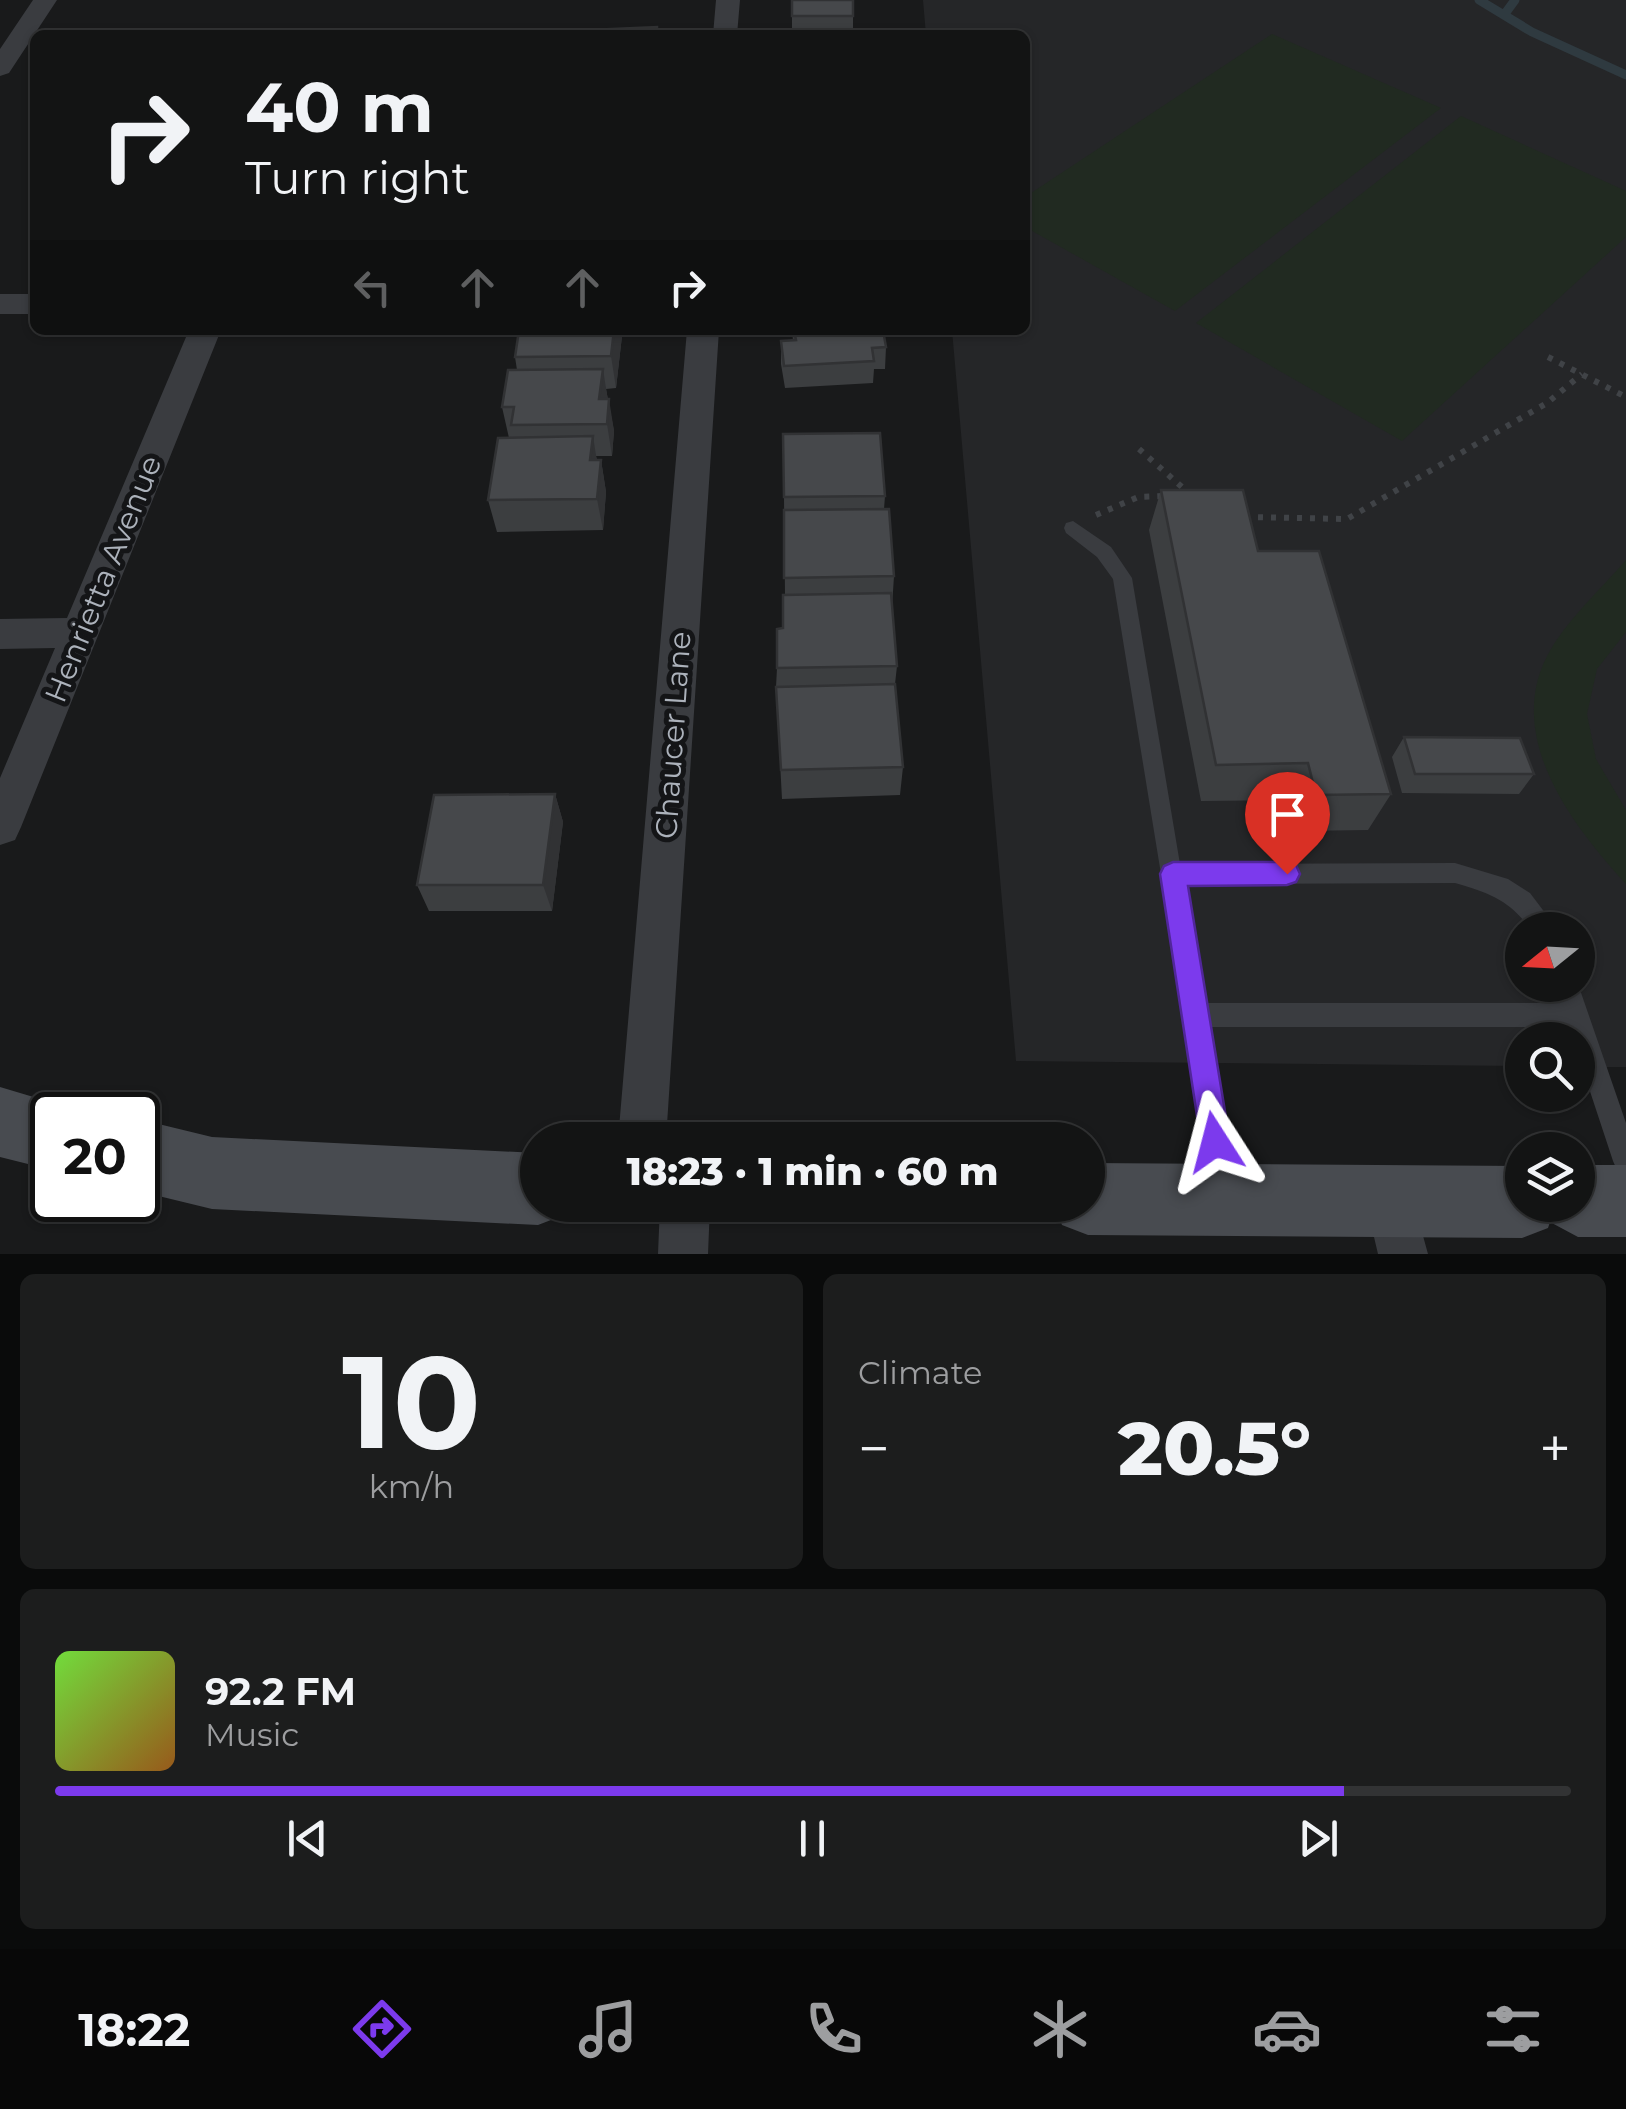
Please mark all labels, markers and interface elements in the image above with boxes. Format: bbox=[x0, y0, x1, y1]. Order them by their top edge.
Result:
text: 40 m bbox=[245, 64, 434, 150]
icon: right bbox=[80, 70, 210, 200]
text: Turn right bbox=[245, 150, 470, 205]
icon: left bbox=[345, 260, 400, 315]
icon: ahead bbox=[450, 260, 505, 315]
icon: ahead bbox=[555, 260, 610, 315]
icon: right bbox=[660, 260, 715, 315]
street label: Henrietta Avenue bbox=[37, 450, 169, 708]
street label: Chaucer Lane bbox=[647, 630, 699, 840]
pin bbox=[1245, 772, 1330, 875]
icon: arrive bbox=[1260, 787, 1315, 842]
north arrow bbox=[1505, 912, 1595, 1002]
map controls bbox=[1505, 912, 1595, 1222]
button: search bbox=[1505, 1022, 1595, 1112]
position arrow bbox=[1163, 1090, 1267, 1194]
speed limit sign: 20 bbox=[30, 1092, 160, 1222]
button: layers bbox=[1505, 1132, 1595, 1222]
text: 18:23 · 1 min · 60 m bbox=[627, 1148, 998, 1195]
text: 10 bbox=[342, 1322, 481, 1481]
text: Climate bbox=[858, 1353, 982, 1392]
text: 20.5° bbox=[1118, 1402, 1311, 1494]
text: − bbox=[858, 1415, 890, 1482]
text: + bbox=[1539, 1415, 1571, 1482]
text: km/h bbox=[369, 1467, 454, 1506]
text: 92.2 FM bbox=[205, 1668, 356, 1715]
text: Music bbox=[205, 1715, 299, 1754]
icon: previous bbox=[280, 1811, 335, 1866]
icon: pause bbox=[785, 1811, 840, 1866]
icon: next bbox=[1291, 1811, 1346, 1866]
icon: directions bbox=[347, 1994, 417, 2064]
icon: music bbox=[573, 1994, 643, 2064]
icon: phone bbox=[799, 1994, 869, 2064]
icon: climate bbox=[1025, 1994, 1095, 2064]
icon: car bbox=[1252, 1994, 1322, 2064]
icon: filters bbox=[1478, 1994, 1548, 2064]
text: 18:22 bbox=[78, 2002, 190, 2057]

